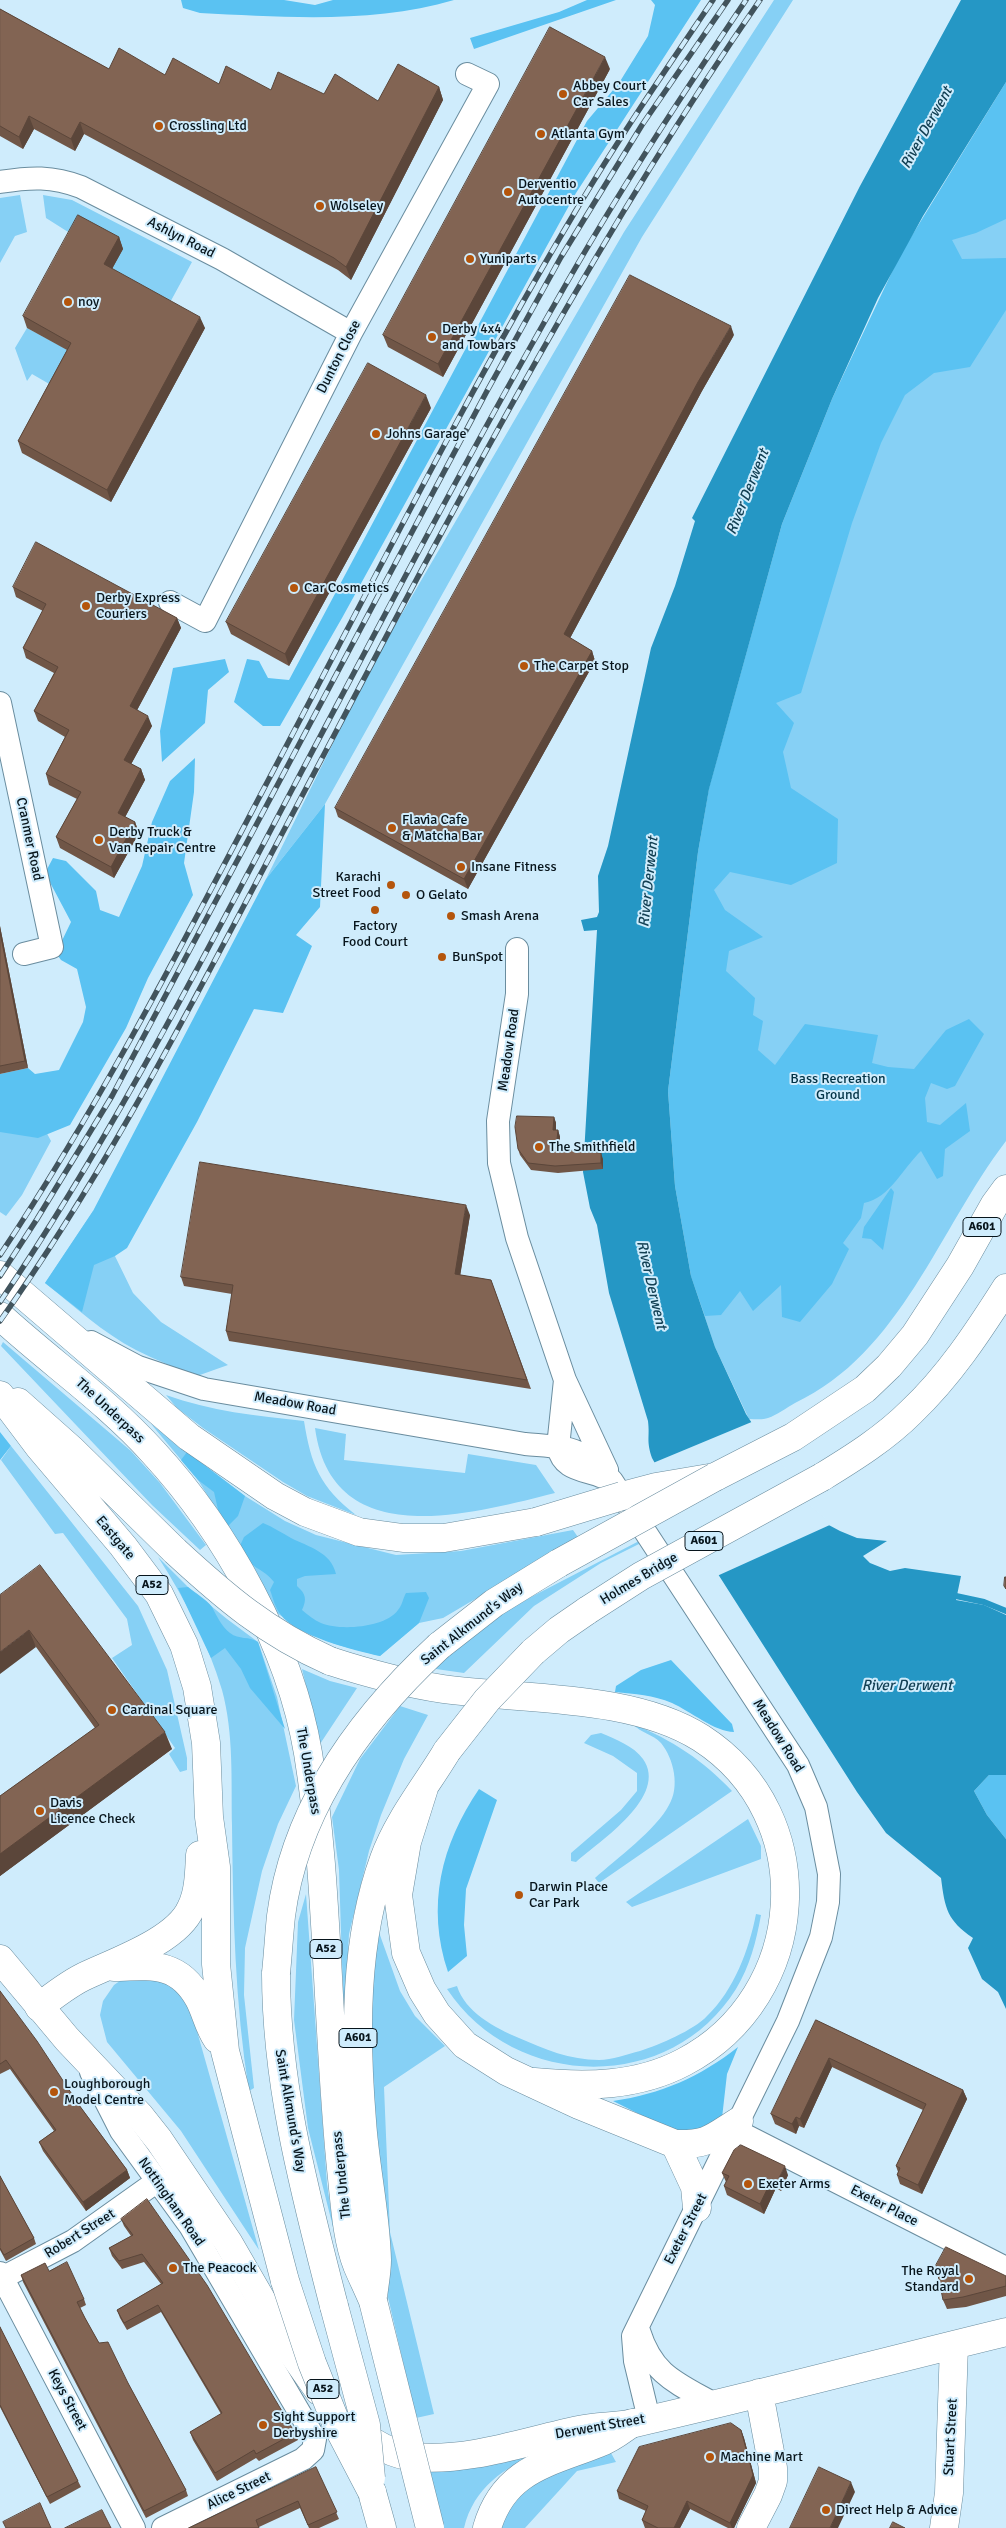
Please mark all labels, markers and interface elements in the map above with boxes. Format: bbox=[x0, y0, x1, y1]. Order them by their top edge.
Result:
place label: Abbey Court Car Sales bbox=[573, 78, 646, 110]
water label: River Derwent bbox=[897, 84, 957, 172]
marker: Abbey Court Car Sales bbox=[557, 88, 569, 100]
place label: Crossling Ltd bbox=[169, 118, 247, 134]
marker: Crossling Ltd bbox=[153, 120, 165, 132]
place label: Atlanta Gym bbox=[551, 126, 625, 142]
marker: Atlanta Gym bbox=[535, 128, 547, 140]
place label: Derventio Autocentre bbox=[518, 176, 584, 208]
marker: Derventio Autocentre bbox=[502, 186, 514, 198]
place label: Wolseley bbox=[330, 198, 383, 214]
marker: Wolseley bbox=[314, 200, 326, 212]
street label: Ashlyn Road bbox=[144, 214, 218, 262]
place label: Yuniparts bbox=[480, 251, 537, 267]
marker: Yuniparts bbox=[464, 253, 476, 265]
place label: noy bbox=[78, 294, 99, 310]
marker: noy bbox=[62, 296, 74, 308]
street label: Dunton Close bbox=[313, 318, 365, 396]
place label: Derby 4x4 and Towbars bbox=[442, 321, 516, 354]
marker: Derby 4x4 and Towbars bbox=[426, 331, 438, 343]
place label: Johns Garage bbox=[386, 426, 467, 442]
marker: Johns Garage bbox=[370, 428, 382, 440]
water label: River Derwent bbox=[723, 447, 773, 537]
place label: Car Cosmetics bbox=[304, 580, 389, 596]
marker: Car Cosmetics bbox=[288, 582, 300, 594]
place label: Derby Express Couriers bbox=[96, 590, 180, 622]
marker: Derby Express Couriers bbox=[80, 600, 92, 612]
place label: The Carpet Stop bbox=[534, 658, 629, 674]
marker: The Carpet Stop bbox=[518, 660, 530, 672]
street label: Cranmer Road bbox=[12, 796, 46, 882]
place label: Flavia Cafe & Matcha Bar bbox=[402, 812, 482, 844]
marker: Flavia Cafe & Matcha Bar bbox=[386, 822, 398, 834]
place label: Derby Truck & Van Repair Centre bbox=[109, 824, 216, 856]
marker: Derby Truck & Van Repair Centre bbox=[93, 834, 105, 846]
water label: River Derwent bbox=[635, 836, 663, 928]
place label: Insane Fitness bbox=[471, 859, 557, 875]
marker: Insane Fitness bbox=[455, 861, 467, 873]
place label: Karachi Street Food bbox=[313, 869, 381, 902]
marker: Karachi Street Food bbox=[385, 879, 397, 891]
place label: O Gelato bbox=[416, 887, 467, 903]
marker: O Gelato bbox=[400, 889, 412, 901]
marker: Factory Food Court bbox=[369, 904, 381, 916]
place label: Smash Arena bbox=[461, 908, 539, 924]
marker: Smash Arena bbox=[445, 910, 457, 922]
place label: Factory Food Court bbox=[342, 918, 408, 950]
place label: BunSpot bbox=[452, 949, 503, 965]
marker: BunSpot bbox=[436, 951, 448, 963]
street label: Meadow Road bbox=[495, 1008, 523, 1092]
park label: Bass Recreation Ground bbox=[790, 1071, 886, 1104]
place label: The Smithfield bbox=[549, 1139, 635, 1155]
marker: The Smithfield bbox=[533, 1141, 545, 1153]
road number: A601 bbox=[963, 1218, 1001, 1236]
water label: River Derwent bbox=[632, 1239, 670, 1331]
street label: The Underpass bbox=[72, 1375, 148, 1447]
street label: Meadow Road bbox=[253, 1389, 337, 1419]
street label: Eastgate bbox=[92, 1513, 138, 1563]
road number: A601 bbox=[685, 1532, 723, 1550]
street label: Holmes Bridge bbox=[597, 1549, 681, 1609]
road number: A52 bbox=[136, 1576, 168, 1594]
street label: Saint Alkmund's Way bbox=[418, 1579, 526, 1669]
water label: River Derwent bbox=[862, 1677, 952, 1695]
street label: Meadow Road bbox=[749, 1696, 807, 1776]
place label: Cardinal Square bbox=[122, 1702, 217, 1718]
marker: Cardinal Square bbox=[106, 1704, 118, 1716]
street label: The Underpass bbox=[292, 1726, 324, 1816]
place label: Davis Licence Check bbox=[50, 1795, 135, 1828]
marker: Davis Licence Check bbox=[34, 1805, 46, 1817]
place label: Darwin Place Car Park bbox=[529, 1879, 608, 1911]
marker: Darwin Place Car Park bbox=[513, 1889, 525, 1901]
road number: A52 bbox=[310, 1940, 342, 1958]
road number: A601 bbox=[339, 2029, 377, 2048]
street label: Saint Alkmund's Way bbox=[271, 2048, 309, 2174]
place label: Loughborough Model Centre bbox=[64, 2076, 150, 2108]
marker: Loughborough Model Centre bbox=[48, 2086, 60, 2098]
street label: The Underpass bbox=[329, 2130, 355, 2220]
street label: Nottingham Road bbox=[134, 2154, 208, 2250]
place label: Exeter Arms bbox=[758, 2176, 830, 2192]
marker: Exeter Arms bbox=[742, 2178, 754, 2190]
street label: Exeter Place bbox=[847, 2182, 921, 2230]
street label: Exeter Street bbox=[661, 2191, 711, 2267]
street label: Robert Street bbox=[42, 2206, 118, 2262]
place label: The Peacock bbox=[183, 2260, 257, 2276]
marker: The Peacock bbox=[167, 2262, 179, 2274]
place label: The Royal Standard bbox=[902, 2263, 959, 2296]
marker: The Royal Standard bbox=[963, 2273, 975, 2285]
street label: Keys Street bbox=[44, 2366, 90, 2434]
road number: A52 bbox=[307, 2380, 339, 2398]
street label: Stuart Street bbox=[941, 2398, 961, 2476]
place label: Sight Support Derbyshire bbox=[273, 2409, 355, 2442]
street label: Derwent Street bbox=[554, 2411, 646, 2443]
marker: Sight Support Derbyshire bbox=[257, 2419, 269, 2431]
place label: Machine Mart bbox=[720, 2449, 803, 2465]
marker: Machine Mart bbox=[704, 2451, 716, 2463]
street label: Alice Street bbox=[204, 2468, 274, 2514]
place label: Direct Help & Advice bbox=[836, 2502, 958, 2518]
marker: Direct Help & Advice bbox=[820, 2504, 832, 2516]

